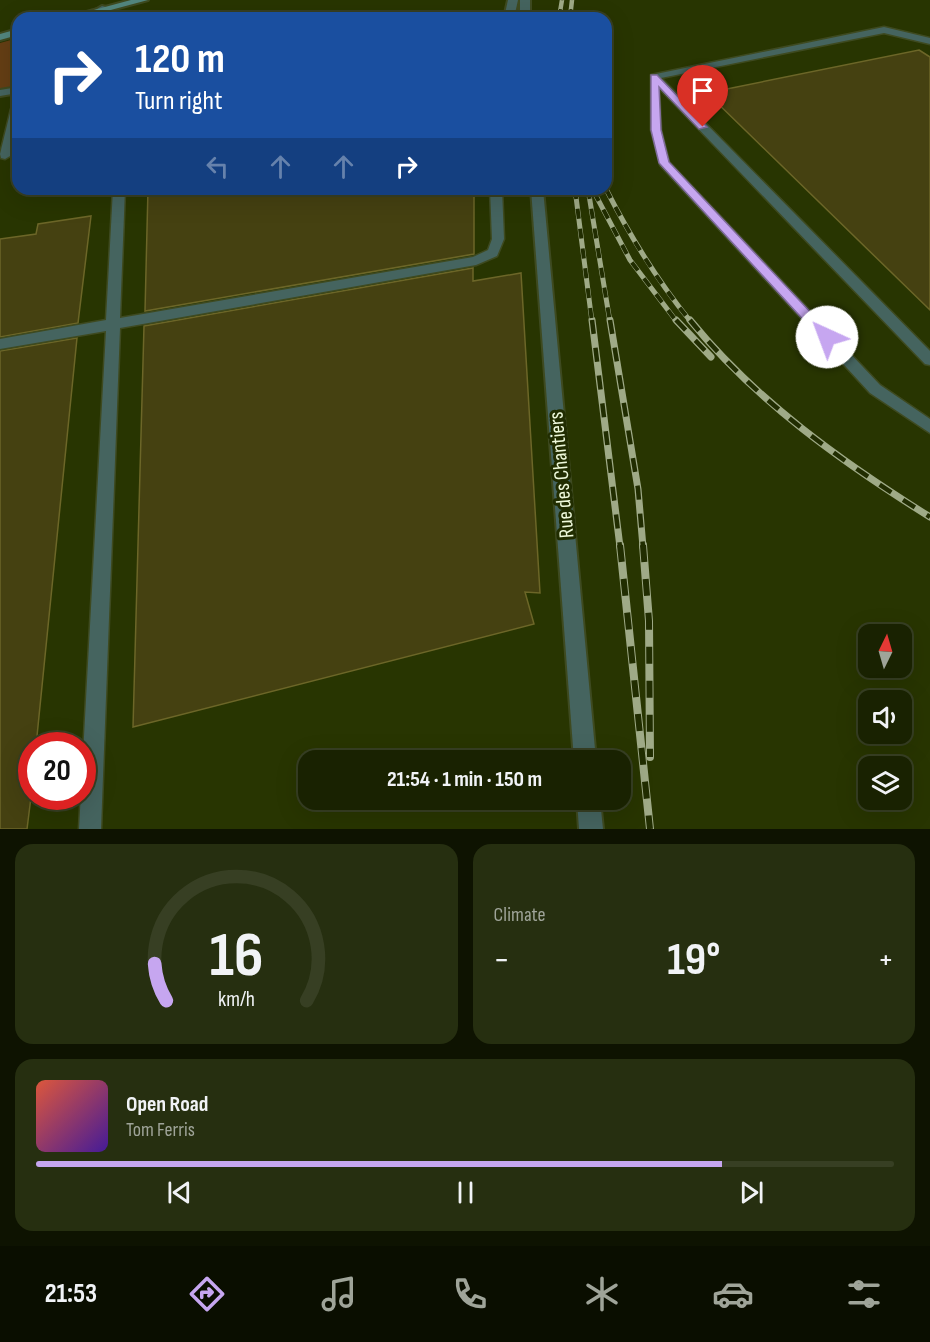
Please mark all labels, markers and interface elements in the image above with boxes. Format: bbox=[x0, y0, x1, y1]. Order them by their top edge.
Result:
text: 120 m bbox=[135, 34, 225, 85]
icon: right bbox=[36, 36, 114, 114]
pin bbox=[677, 65, 728, 127]
icon: arrive bbox=[686, 74, 719, 107]
text: Turn right bbox=[135, 85, 222, 117]
icon: left bbox=[201, 150, 234, 183]
icon: ahead bbox=[264, 150, 297, 183]
icon: ahead bbox=[327, 150, 360, 183]
icon: right bbox=[390, 150, 423, 183]
position arrow bbox=[795, 305, 859, 369]
street label: Rue des Chantiers bbox=[544, 411, 579, 539]
north arrow bbox=[858, 624, 912, 678]
map controls bbox=[858, 624, 912, 810]
button: sound bbox=[858, 690, 912, 744]
speed limit sign: 20 bbox=[18, 732, 96, 810]
button: layers bbox=[858, 756, 912, 810]
text: 21:54 · 1 min · 150 m bbox=[387, 766, 542, 793]
text: Climate bbox=[494, 903, 546, 927]
text: 16 bbox=[209, 919, 263, 994]
text: 19° bbox=[667, 933, 720, 988]
text: − bbox=[494, 940, 510, 980]
text: + bbox=[878, 940, 894, 980]
text: km/h bbox=[218, 987, 255, 1012]
text: Open Road bbox=[126, 1091, 208, 1118]
text: Tom Ferris bbox=[126, 1118, 195, 1142]
icon: previous bbox=[163, 1176, 196, 1209]
icon: pause bbox=[449, 1176, 482, 1209]
icon: next bbox=[735, 1176, 768, 1209]
icon: directions bbox=[186, 1273, 228, 1315]
icon: music bbox=[318, 1273, 360, 1315]
icon: phone bbox=[449, 1273, 491, 1315]
icon: climate bbox=[581, 1273, 623, 1315]
icon: car bbox=[712, 1273, 754, 1315]
icon: filters bbox=[843, 1273, 885, 1315]
text: 21:53 bbox=[45, 1278, 97, 1310]

